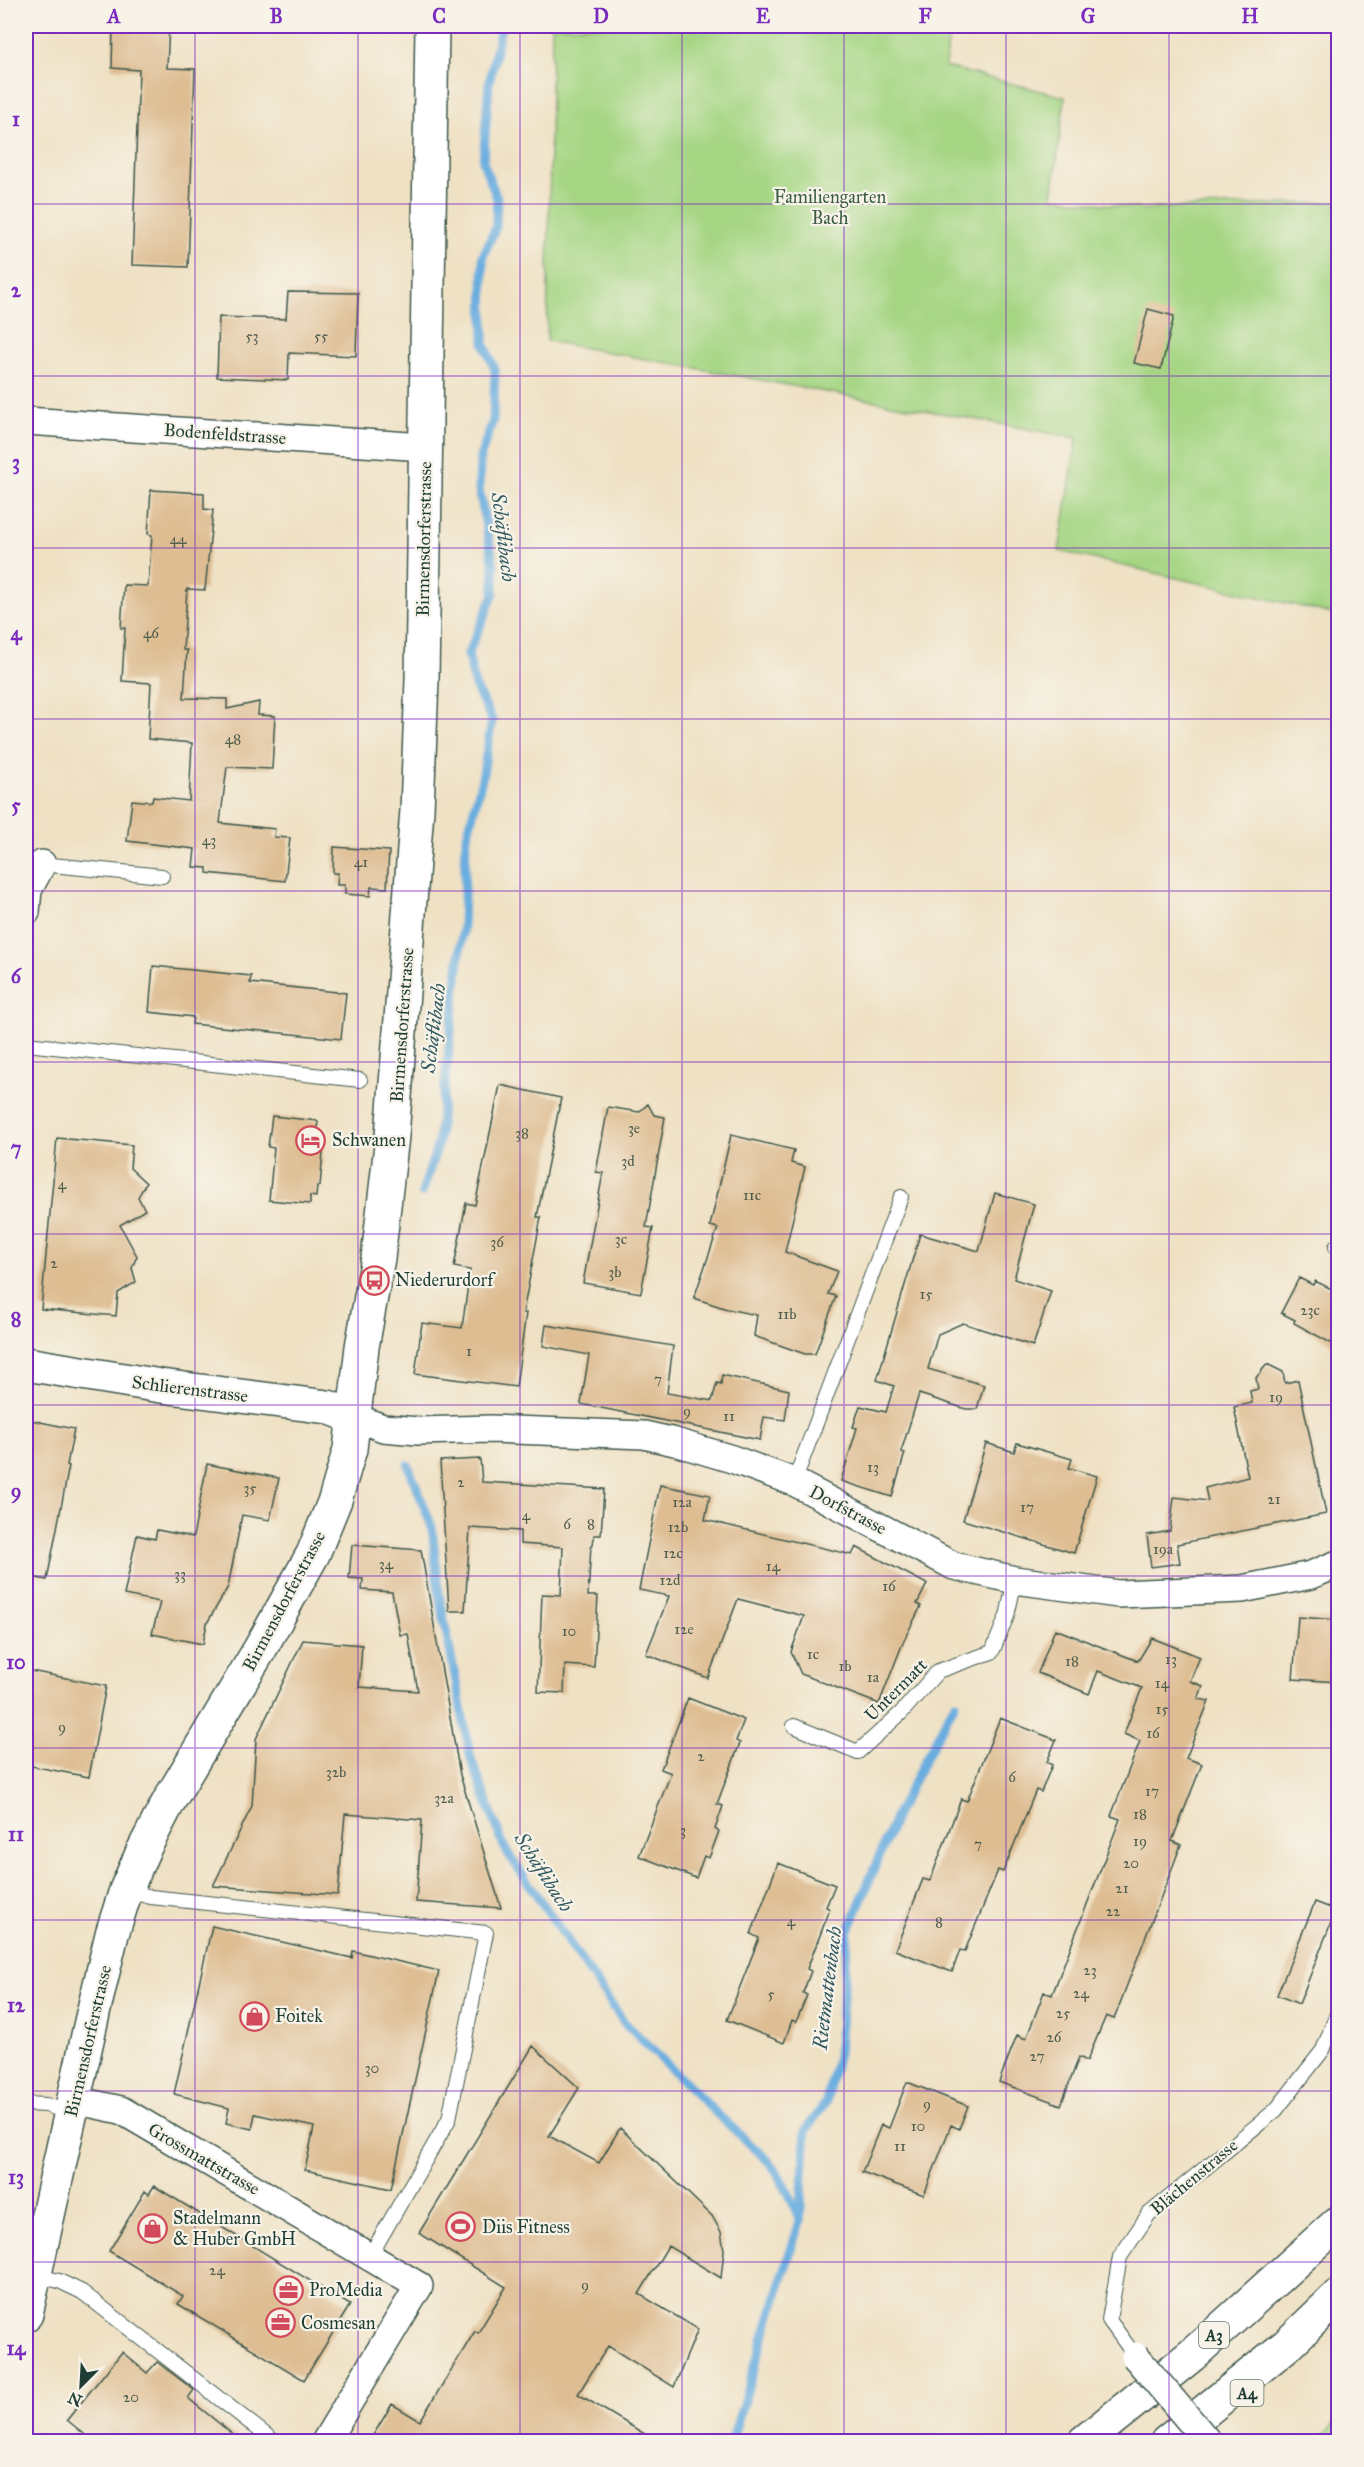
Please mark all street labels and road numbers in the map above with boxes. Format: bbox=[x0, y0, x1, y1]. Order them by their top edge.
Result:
street label: Bodenfeldstrasse bbox=[163, 419, 287, 449]
street label: Birmensdorferstrasse bbox=[412, 461, 436, 617]
street label: Birmensdorferstrasse bbox=[386, 947, 418, 1103]
street label: Schlierenstrasse bbox=[131, 1371, 249, 1407]
street label: Dorfstrasse bbox=[806, 1481, 890, 1539]
street label: Birmensdorferstrasse bbox=[238, 1527, 330, 1675]
street label: Untermatt bbox=[860, 1654, 932, 1726]
street label: Birmensdorferstrasse bbox=[60, 1963, 116, 2119]
street label: Grossmattstrasse bbox=[144, 2118, 264, 2200]
street label: Blächenstrasse bbox=[1146, 2134, 1242, 2220]
road number: A3 bbox=[1199, 2322, 1229, 2348]
road number: A4 bbox=[1230, 2380, 1264, 2406]

